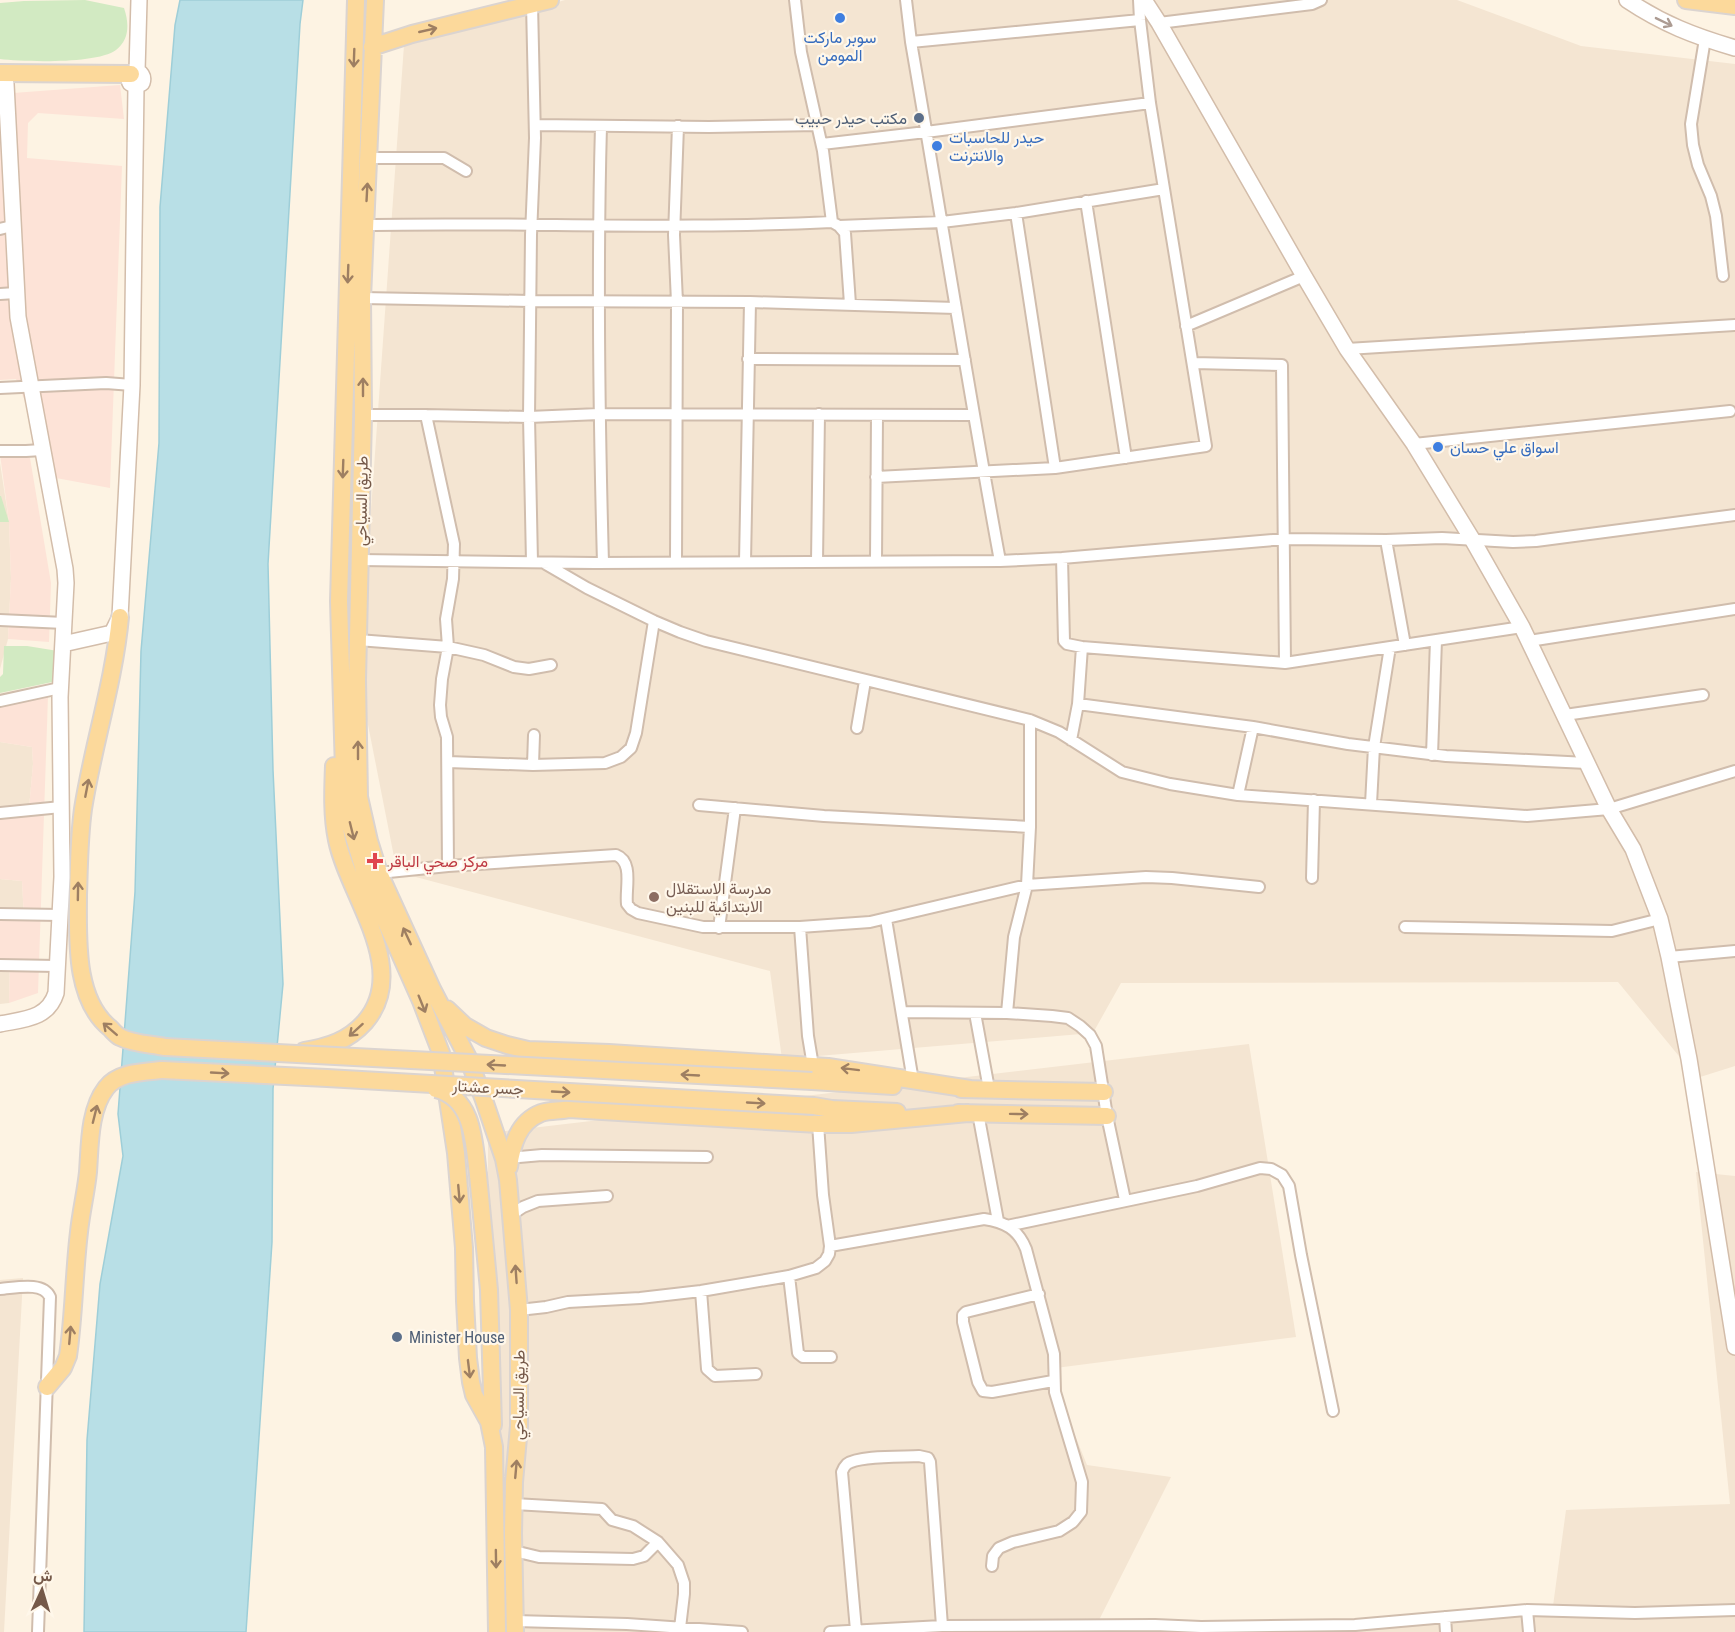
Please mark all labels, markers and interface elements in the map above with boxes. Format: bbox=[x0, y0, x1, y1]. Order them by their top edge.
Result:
marker: سوبر ماركت المومن bbox=[833, 11, 847, 25]
one-way arrow bbox=[1655, 17, 1673, 29]
one-way arrow bbox=[418, 23, 437, 35]
place label: سوبر ماركت المومن bbox=[804, 28, 876, 66]
one-way arrow bbox=[349, 48, 360, 68]
place label: مكتب حيدر حبيب bbox=[795, 109, 907, 129]
marker: مكتب حيدر حبيب bbox=[912, 111, 926, 125]
place label: حيدر للحاسبات والانترنت bbox=[949, 128, 1045, 166]
marker: حيدر للحاسبات والانترنت bbox=[930, 139, 944, 153]
one-way arrow bbox=[362, 182, 373, 202]
one-way arrow bbox=[343, 264, 354, 284]
one-way arrow bbox=[357, 377, 369, 397]
place label: اسواق علي حسان bbox=[1450, 438, 1559, 461]
marker: اسواق علي حسان bbox=[1431, 440, 1445, 454]
street label: طريق السياحي bbox=[351, 456, 376, 546]
one-way arrow bbox=[337, 459, 349, 479]
one-way arrow bbox=[352, 740, 364, 760]
one-way arrow bbox=[82, 779, 93, 799]
one-way arrow bbox=[347, 822, 359, 841]
marker: مركز صحي الباقر bbox=[366, 852, 384, 870]
place label: مركز صحي الباقر bbox=[387, 852, 488, 875]
place label: مدرسة الاستقلال الابتدائية للبنين bbox=[666, 879, 771, 917]
one-way arrow bbox=[73, 882, 84, 902]
marker: مدرسة الاستقلال الابتدائية للبنين bbox=[647, 890, 661, 904]
one-way arrow bbox=[401, 927, 413, 945]
one-way arrow bbox=[417, 994, 428, 1013]
one-way arrow bbox=[103, 1022, 118, 1036]
one-way arrow bbox=[349, 1023, 364, 1037]
one-way arrow bbox=[486, 1059, 506, 1070]
one-way arrow bbox=[840, 1064, 860, 1075]
one-way arrow bbox=[210, 1067, 230, 1078]
one-way arrow bbox=[681, 1069, 701, 1080]
street label: جسر عشتار bbox=[451, 1076, 525, 1100]
one-way arrow bbox=[551, 1086, 571, 1097]
one-way arrow bbox=[746, 1097, 766, 1108]
one-way arrow bbox=[90, 1105, 102, 1124]
one-way arrow bbox=[1008, 1108, 1028, 1120]
one-way arrow bbox=[454, 1184, 465, 1204]
one-way arrow bbox=[510, 1264, 521, 1284]
one-way arrow bbox=[65, 1326, 76, 1346]
place label: Minister House bbox=[409, 1328, 505, 1347]
marker: Minister House bbox=[390, 1330, 404, 1344]
street label: طريق السياحي bbox=[508, 1350, 533, 1440]
one-way arrow bbox=[464, 1359, 475, 1379]
one-way arrow bbox=[510, 1459, 521, 1479]
one-way arrow bbox=[490, 1549, 502, 1569]
north arrow bbox=[12, 1560, 72, 1620]
text: ش bbox=[33, 1565, 53, 1586]

